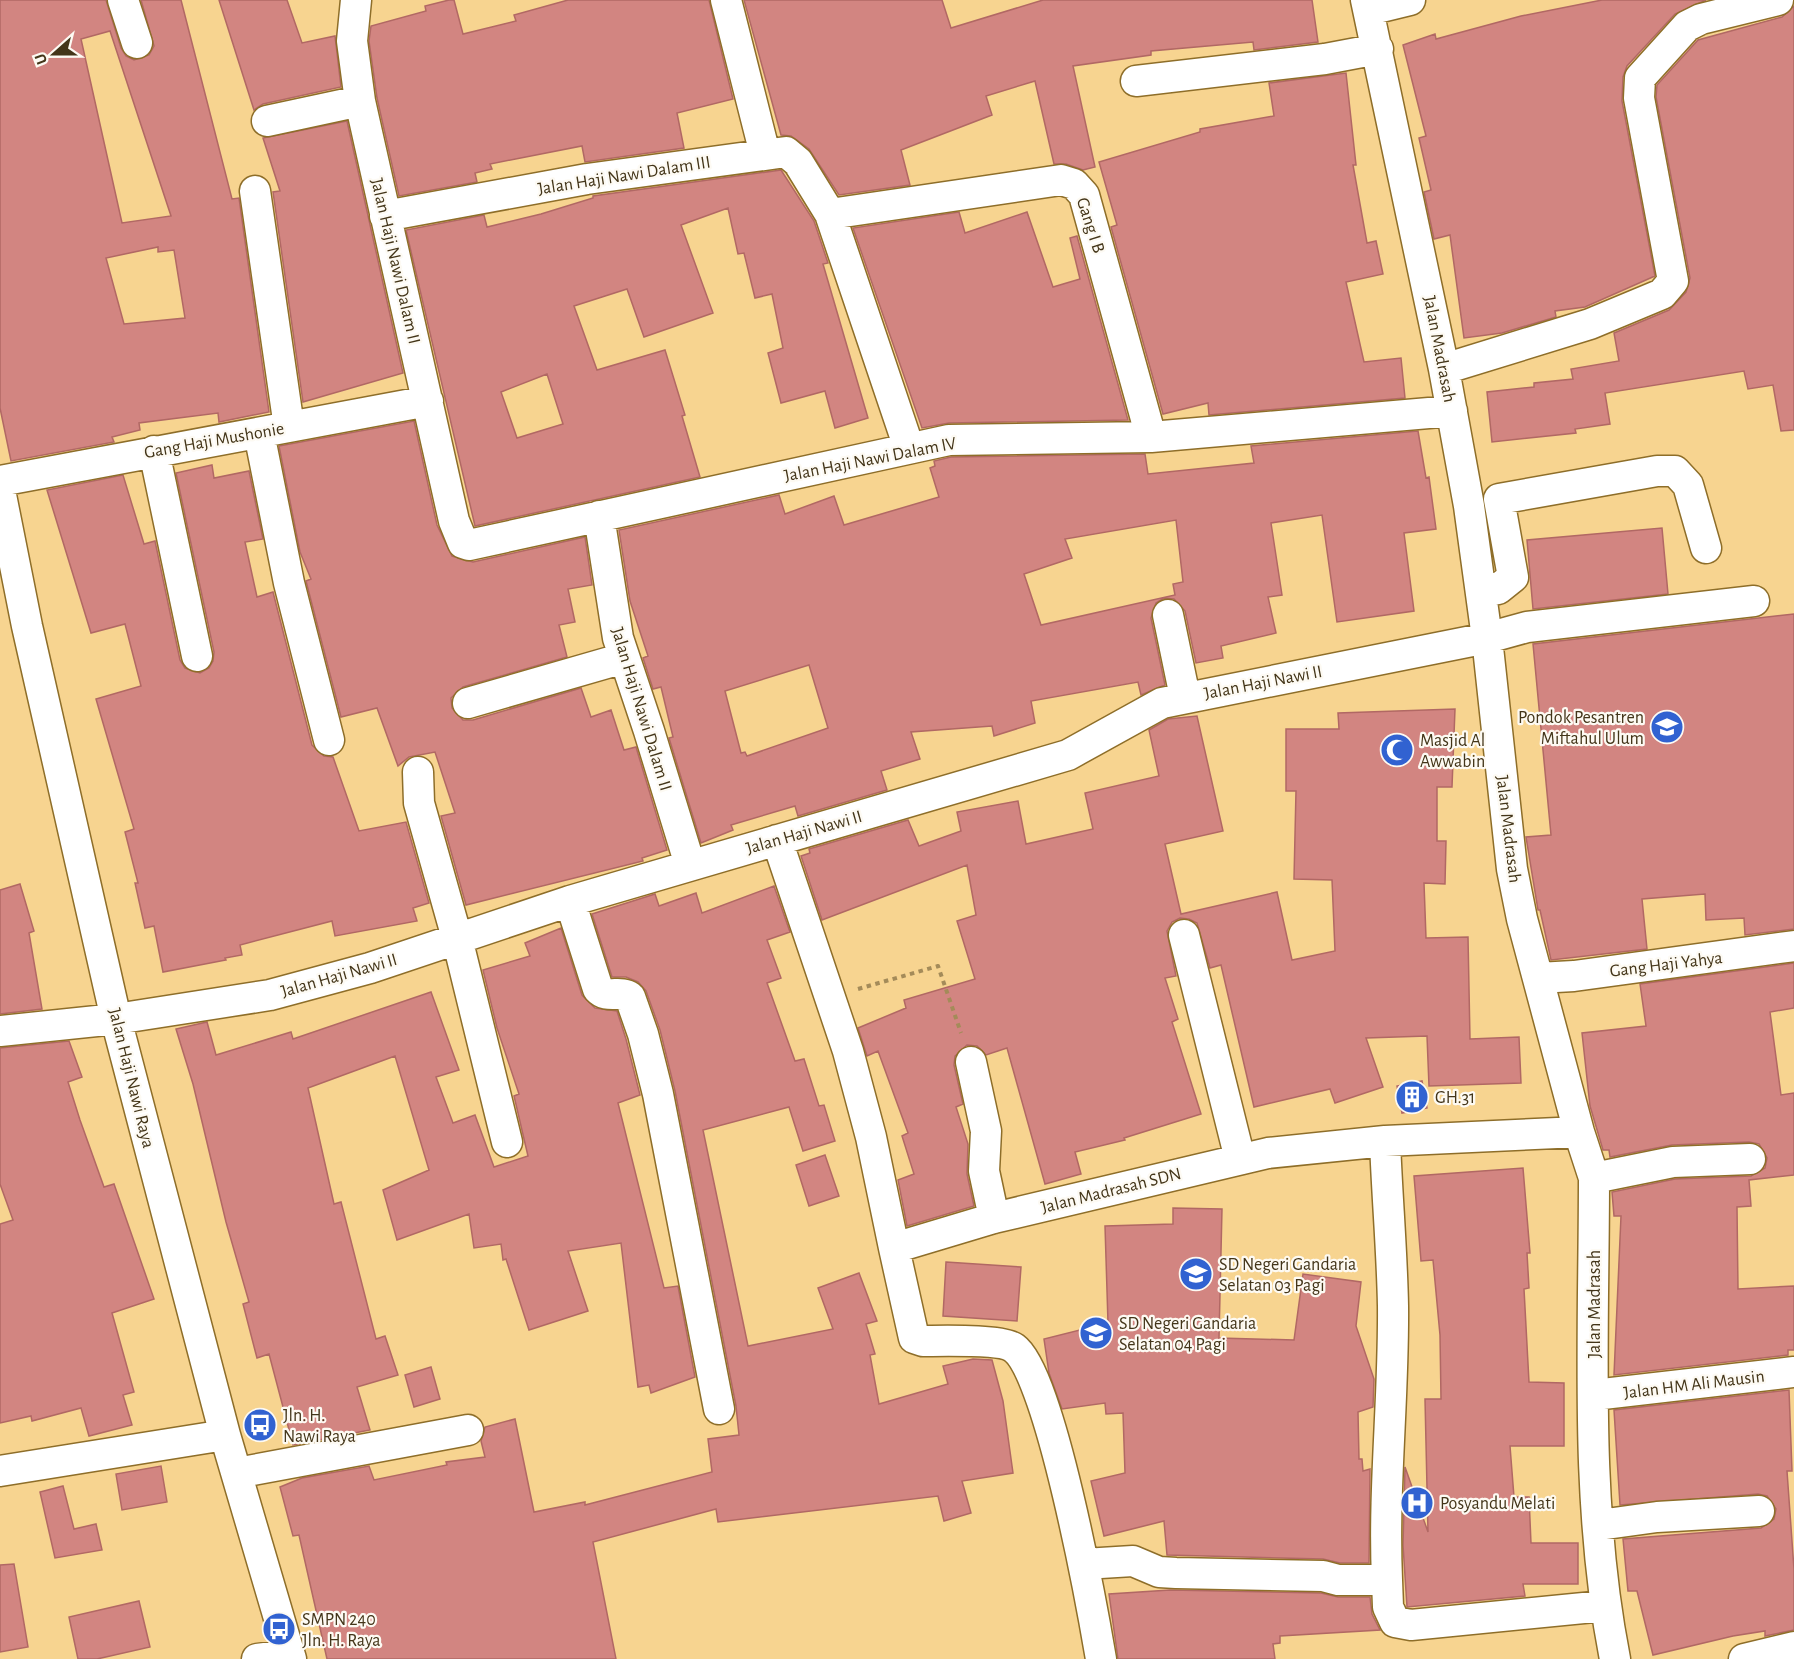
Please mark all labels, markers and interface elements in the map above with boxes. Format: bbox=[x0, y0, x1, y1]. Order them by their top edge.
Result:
north arrow bbox=[24, 24, 84, 84]
text: U bbox=[32, 51, 50, 67]
street label: Jalan Haji Nawi Dalam III bbox=[537, 153, 712, 199]
street label: Jalan Haji Nawi Dalam II bbox=[367, 176, 423, 346]
street label: Gang I B bbox=[1073, 195, 1107, 255]
street label: Jalan Madrasah bbox=[1420, 294, 1458, 404]
street label: Gang Haji Mushonie bbox=[143, 420, 286, 462]
street label: Jalan Haji Nawi Dalam IV bbox=[783, 434, 959, 485]
street label: Jalan Haji Nawi Dalam II bbox=[608, 625, 674, 793]
street label: Jalan Haji Nawi II bbox=[1203, 663, 1324, 703]
place label: Pondok Pesantren Miftahul Ulum bbox=[1518, 709, 1644, 748]
school or university icon: Pondok Pesantren Miftahul Ulum bbox=[1649, 709, 1685, 745]
mosque icon: Masjid Al Awwabin bbox=[1379, 732, 1415, 768]
place label: Masjid Al Awwabin bbox=[1420, 732, 1485, 771]
street label: Jalan Madrasah bbox=[1492, 774, 1524, 884]
street label: Jalan Haji Nawi II bbox=[744, 808, 864, 858]
street label: Gang Haji Yahya bbox=[1609, 949, 1724, 981]
street label: Jalan Haji Nawi II bbox=[279, 951, 399, 1001]
street label: Jalan Haji Nawi Raya bbox=[105, 1006, 157, 1150]
building icon: GH.31 bbox=[1394, 1079, 1430, 1115]
place label: GH.31 bbox=[1435, 1089, 1475, 1107]
street label: Jalan Madrasah SDN bbox=[1039, 1165, 1183, 1217]
street label: Jalan Madrasah bbox=[1586, 1250, 1604, 1358]
school or university icon: SD Negeri Gandaria Selatan 03 Pagi bbox=[1178, 1256, 1214, 1292]
place label: SD Negeri Gandaria Selatan 03 Pagi bbox=[1219, 1256, 1356, 1295]
school or university icon: SD Negeri Gandaria Selatan 04 Pagi bbox=[1078, 1315, 1114, 1351]
place label: SD Negeri Gandaria Selatan 04 Pagi bbox=[1119, 1315, 1256, 1354]
street label: Jalan HM Ali Mausin bbox=[1623, 1367, 1766, 1403]
bus stop icon: Jln. H. Nawi Raya bbox=[242, 1407, 278, 1443]
place label: Jln. H. Nawi Raya bbox=[283, 1407, 356, 1446]
hospital icon: Posyandu Melati bbox=[1399, 1485, 1435, 1521]
place label: Posyandu Melati bbox=[1440, 1495, 1555, 1513]
bus stop icon: SMPN 240 Jln. H. Raya bbox=[261, 1611, 297, 1647]
place label: SMPN 240 Jln. H. Raya bbox=[302, 1611, 381, 1650]

